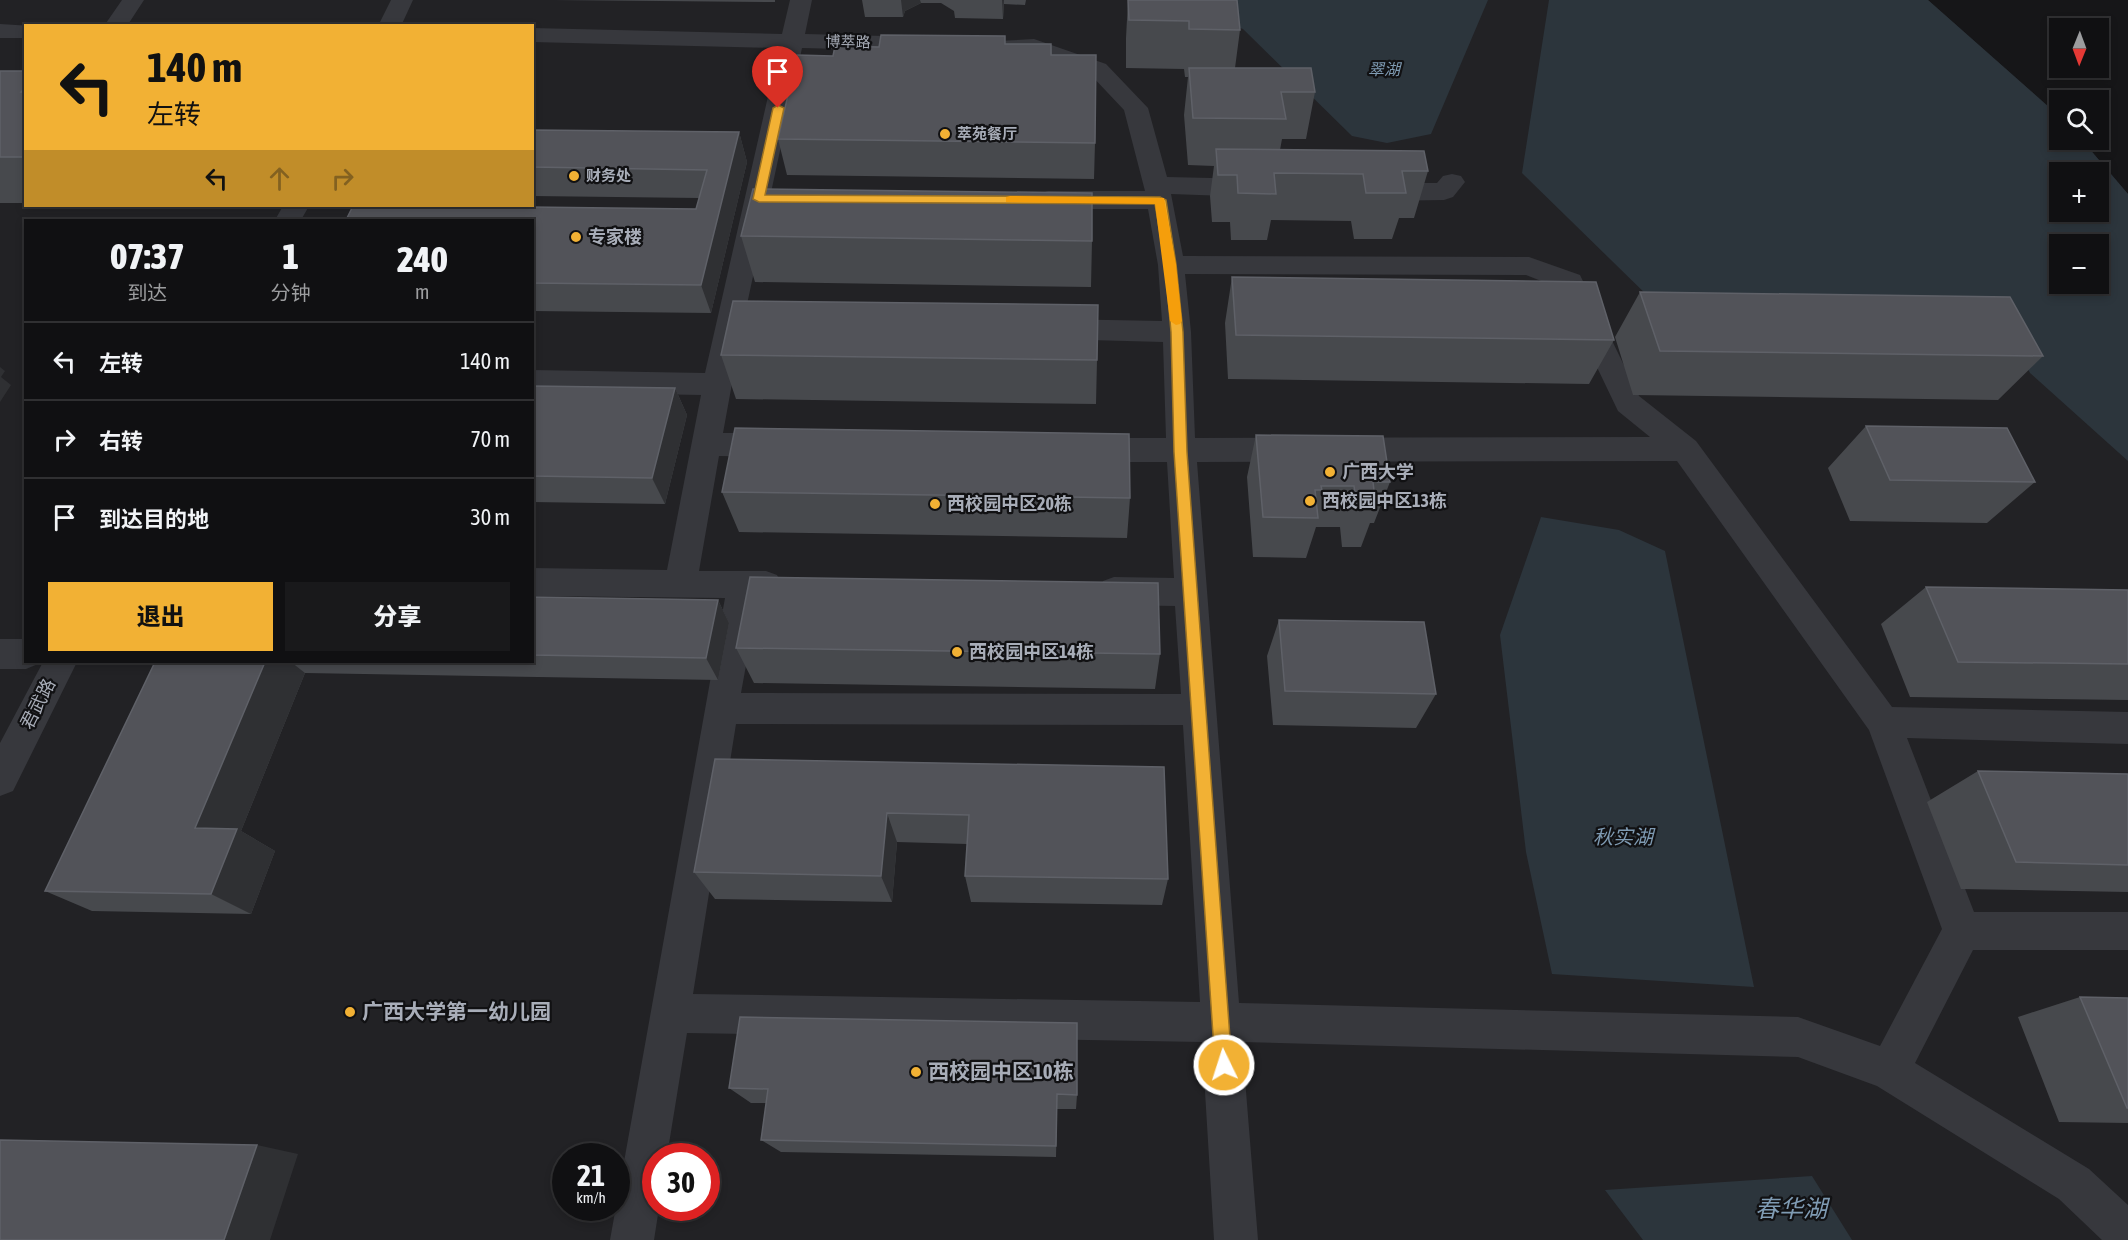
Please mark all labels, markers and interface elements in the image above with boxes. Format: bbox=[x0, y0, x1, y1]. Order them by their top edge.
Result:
north arrow bbox=[2049, 18, 2109, 78]
map controls bbox=[2049, 18, 2109, 294]
street label: 博萃路 bbox=[825, 33, 871, 50]
text: 140 m bbox=[147, 43, 242, 91]
pin bbox=[752, 46, 803, 108]
icon: left bbox=[48, 48, 126, 126]
icon: arrive bbox=[761, 55, 794, 88]
water label: 翠湖 bbox=[1368, 60, 1403, 78]
button: search bbox=[2049, 90, 2109, 150]
text: 左转 bbox=[147, 99, 201, 130]
place label: 萃苑餐厅 bbox=[957, 125, 1017, 142]
marker: 萃苑餐厅 bbox=[938, 127, 952, 141]
icon: left bbox=[200, 162, 233, 195]
icon: ahead bbox=[263, 162, 296, 195]
icon: right bbox=[326, 162, 359, 195]
button: + bbox=[2049, 162, 2109, 222]
place label: 财务处 bbox=[586, 167, 631, 184]
marker: 财务处 bbox=[567, 169, 581, 183]
place label: 专家楼 bbox=[588, 226, 642, 247]
marker: 专家楼 bbox=[569, 230, 583, 244]
button: − bbox=[2049, 234, 2109, 294]
text: 07:37 bbox=[110, 235, 184, 277]
text: 1 bbox=[282, 235, 299, 277]
text: 240 bbox=[397, 238, 448, 280]
text: m bbox=[415, 280, 430, 303]
text: 到达 bbox=[127, 281, 167, 304]
text: 分钟 bbox=[271, 281, 311, 304]
icon: left bbox=[48, 345, 81, 378]
text: 140 m bbox=[460, 348, 510, 374]
text: 左转 bbox=[99, 350, 143, 376]
icon: right bbox=[48, 423, 81, 456]
text: 70 m bbox=[470, 426, 510, 452]
text: 右转 bbox=[99, 428, 143, 454]
place label: 广西大学 bbox=[1342, 461, 1414, 482]
marker: 广西大学 bbox=[1323, 465, 1337, 479]
place label: 西校园中区13栋 bbox=[1322, 490, 1447, 511]
place label: 西校园中区20栋 bbox=[947, 493, 1072, 514]
marker: 西校园中区13栋 bbox=[1303, 494, 1317, 508]
marker: 西校园中区20栋 bbox=[928, 497, 942, 511]
icon: arrive bbox=[48, 501, 81, 534]
text: 30 m bbox=[470, 504, 510, 530]
text: 到达目的地 bbox=[99, 506, 209, 532]
button: 退出 bbox=[48, 582, 273, 651]
button: 分享 bbox=[285, 582, 510, 651]
place label: 西校园中区14栋 bbox=[969, 641, 1094, 662]
marker: 西校园中区14栋 bbox=[950, 645, 964, 659]
street label: 君武路 bbox=[16, 675, 59, 733]
water label: 秋实湖 bbox=[1593, 825, 1656, 848]
place label: 广西大学第一幼儿园 bbox=[362, 999, 551, 1023]
marker: 广西大学第一幼儿园 bbox=[343, 1005, 357, 1019]
position arrow bbox=[1192, 1033, 1256, 1097]
place label: 西校园中区10栋 bbox=[928, 1059, 1074, 1083]
marker: 西校园中区10栋 bbox=[909, 1065, 923, 1079]
speed limit sign: 30 bbox=[642, 1143, 720, 1221]
text: 21 bbox=[577, 1158, 605, 1192]
text: km/h bbox=[576, 1189, 606, 1206]
water label: 春华湖 bbox=[1755, 1195, 1831, 1222]

